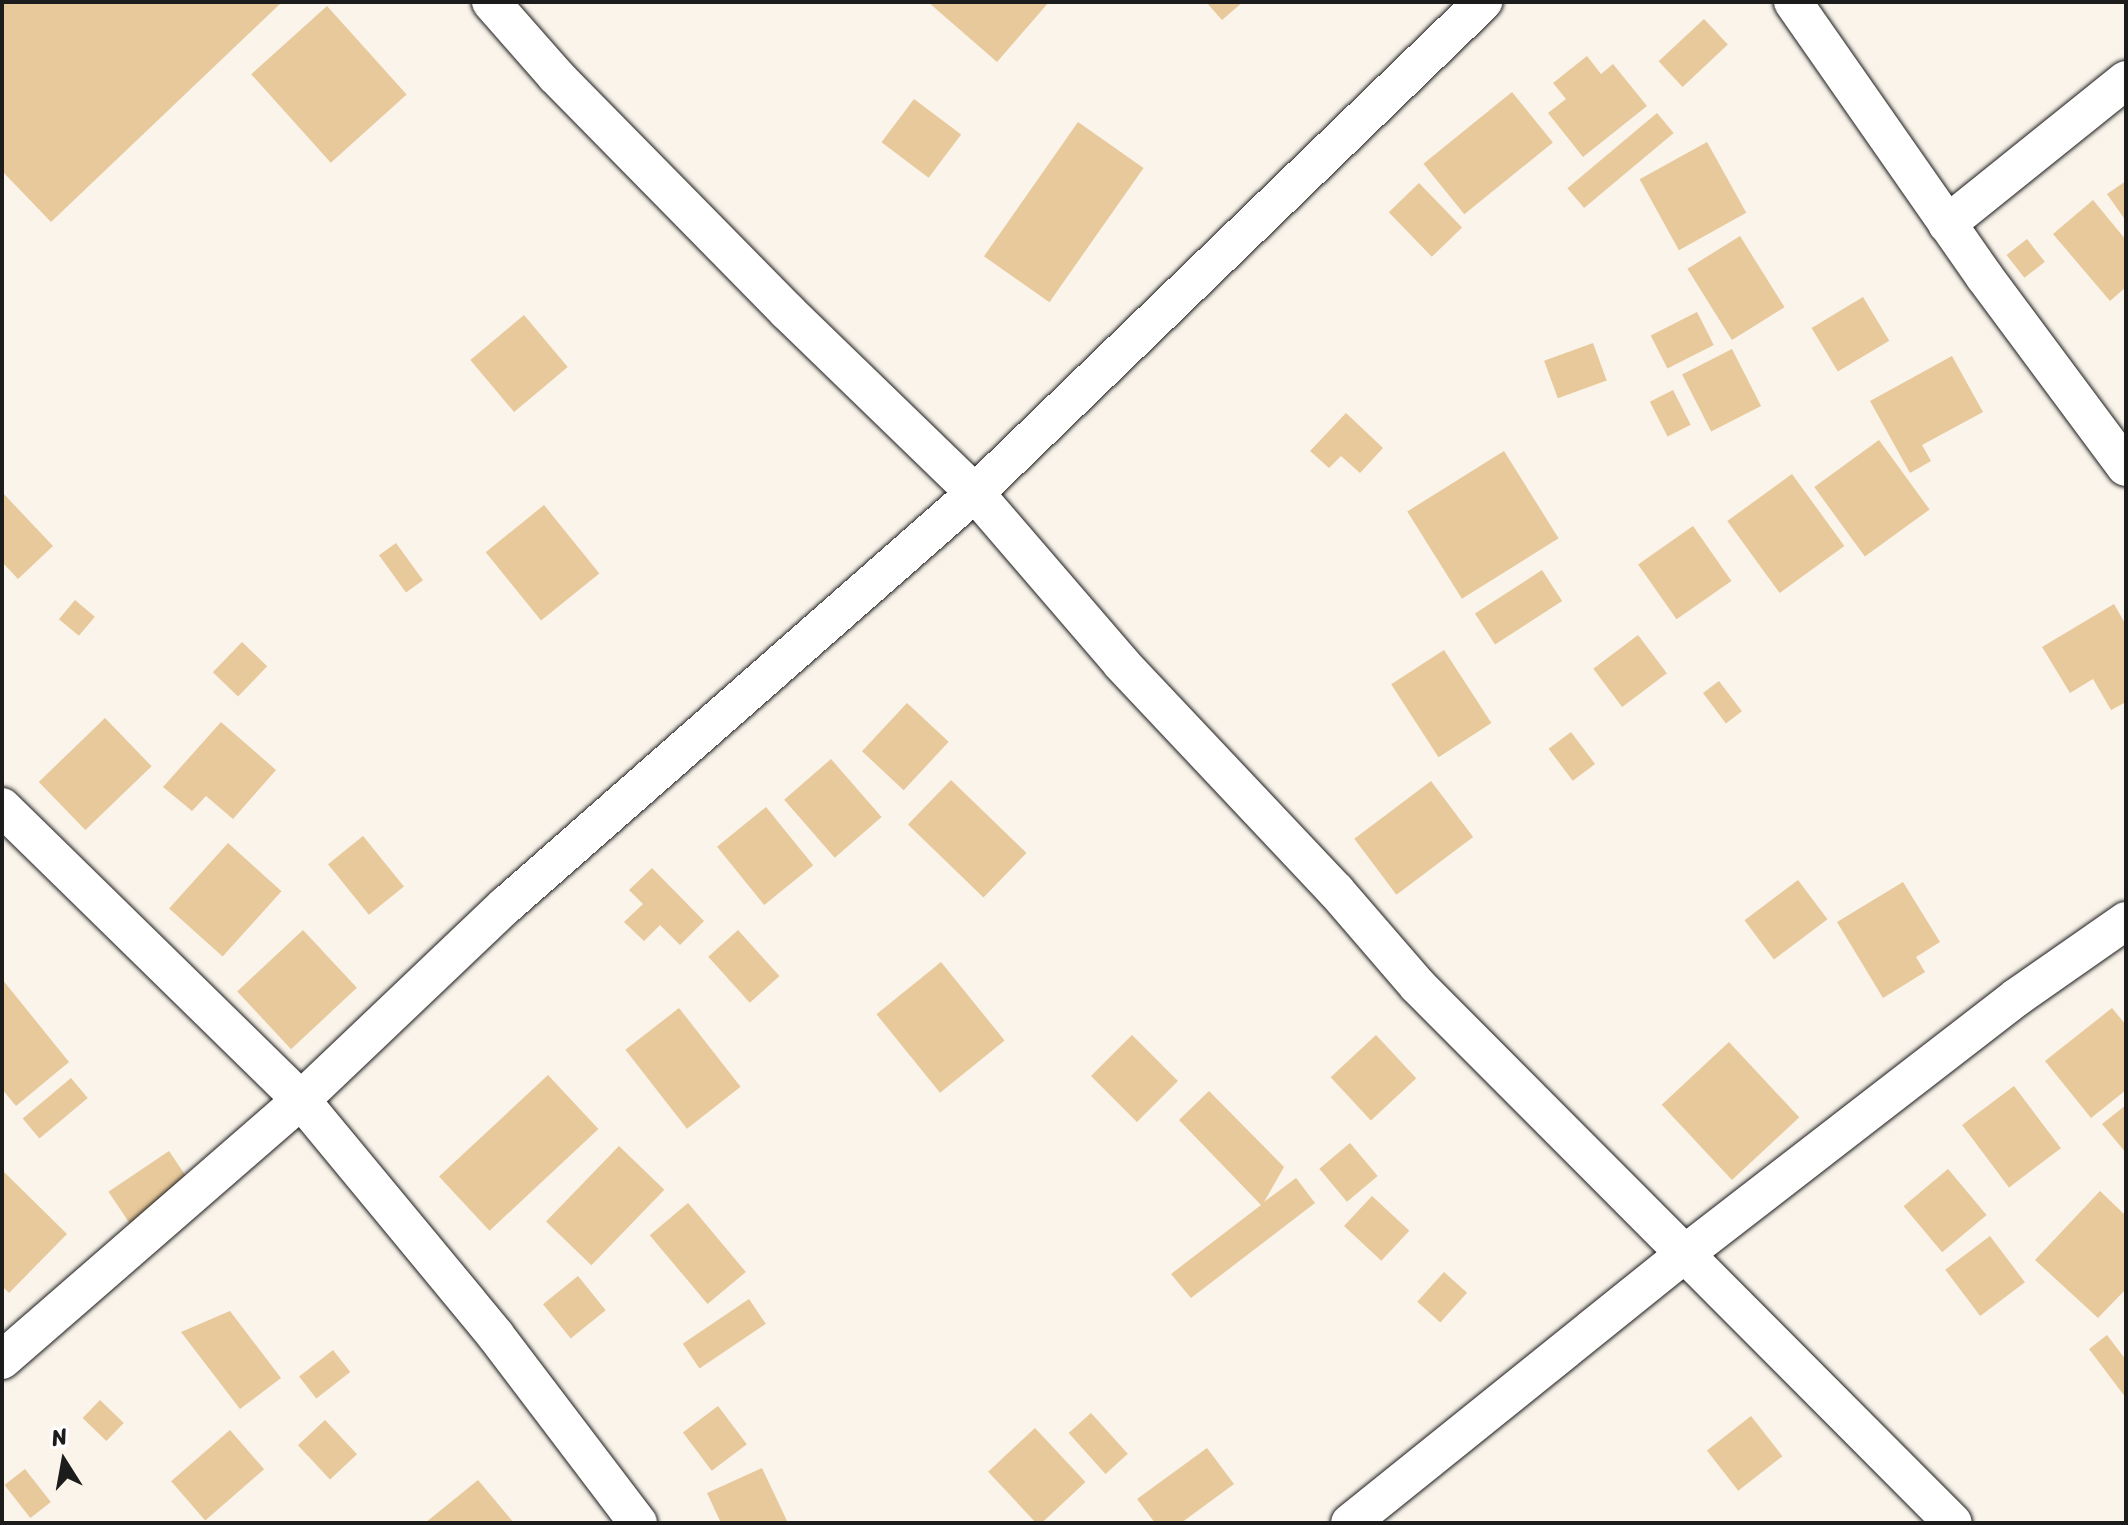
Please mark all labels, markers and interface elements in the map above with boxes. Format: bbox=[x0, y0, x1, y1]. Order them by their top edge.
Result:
text: N bbox=[48, 1416, 71, 1458]
north arrow bbox=[24, 1421, 104, 1501]

